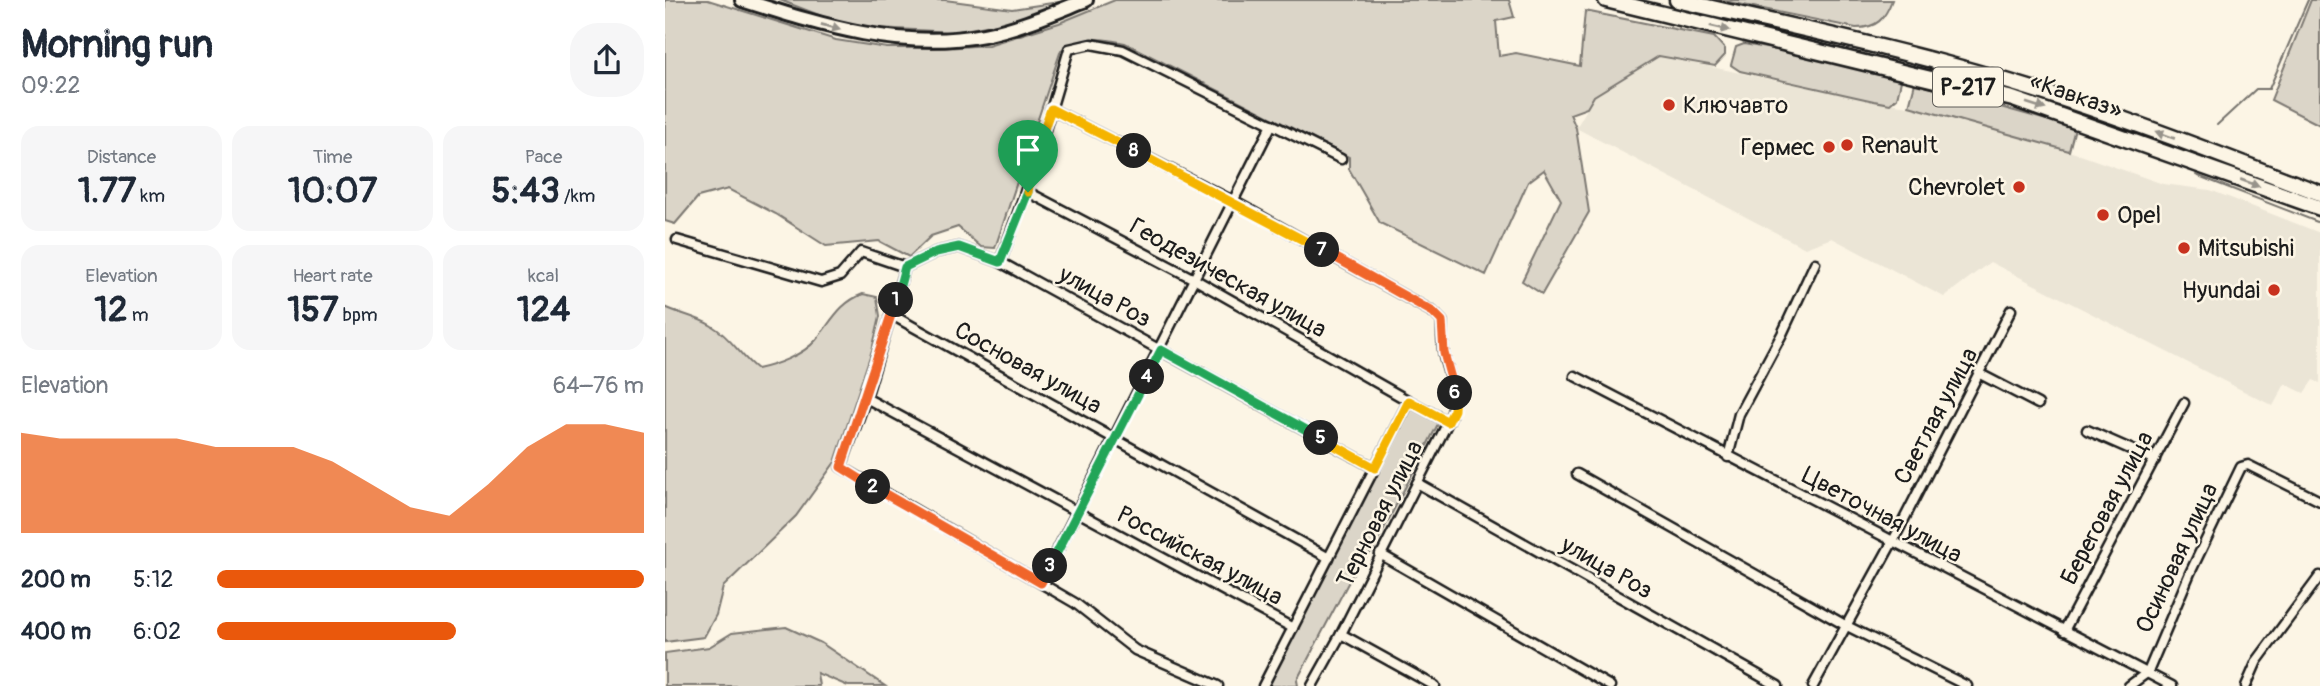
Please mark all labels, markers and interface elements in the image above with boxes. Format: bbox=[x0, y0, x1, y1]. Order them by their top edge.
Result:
text: Morning run bbox=[21, 21, 213, 69]
one-way arrow bbox=[820, 22, 842, 33]
button: share bbox=[570, 23, 644, 97]
one-way arrow bbox=[1709, 23, 1731, 34]
street label: «Кавказ» bbox=[2026, 67, 2126, 125]
road number: Р-217 bbox=[1933, 68, 2003, 106]
text: 09:22 bbox=[21, 71, 80, 100]
place label: Ключавто bbox=[1683, 91, 1788, 120]
marker: Ключавто bbox=[1661, 97, 1677, 113]
one-way arrow bbox=[2025, 102, 2046, 112]
pin bbox=[998, 120, 1058, 192]
one-way arrow bbox=[2154, 129, 2175, 140]
icon: arrive bbox=[1009, 131, 1047, 169]
place label: Renault bbox=[1861, 131, 1938, 160]
place label: Гермес bbox=[1741, 133, 1815, 162]
pin: 8 bbox=[1117, 134, 1151, 168]
marker: Renault bbox=[1839, 137, 1855, 153]
text: 8 bbox=[1129, 138, 1138, 162]
marker: Гермес bbox=[1821, 139, 1837, 155]
text: Distance bbox=[87, 145, 156, 169]
text: Time bbox=[313, 145, 352, 169]
text: Pace bbox=[525, 145, 562, 169]
text: 1.77 bbox=[78, 169, 136, 213]
text: 10:07 bbox=[288, 169, 377, 213]
text: 5:43 bbox=[492, 169, 560, 213]
place label: Chevrolet bbox=[1908, 173, 2005, 202]
one-way arrow bbox=[2240, 177, 2261, 188]
marker: Chevrolet bbox=[2011, 179, 2027, 195]
text: km bbox=[136, 184, 165, 208]
text: /km bbox=[560, 184, 595, 208]
place label: Opel bbox=[2117, 201, 2161, 230]
marker: Opel bbox=[2095, 207, 2111, 223]
street label: Геодезическая улица bbox=[1124, 212, 1332, 344]
pin: 7 bbox=[1305, 232, 1339, 268]
place label: Mitsubishi bbox=[2198, 234, 2294, 263]
text: 7 bbox=[1316, 237, 1327, 261]
marker: Mitsubishi bbox=[2176, 240, 2192, 256]
street label: улица Роз bbox=[1053, 259, 1156, 334]
text: Elevation bbox=[85, 264, 158, 288]
text: Heart rate bbox=[292, 264, 373, 288]
text: kcal bbox=[528, 264, 559, 288]
place label: Hyundai bbox=[2182, 276, 2260, 305]
pin: 1 bbox=[879, 282, 913, 318]
marker: Hyundai bbox=[2266, 282, 2282, 298]
text: 1 bbox=[892, 287, 899, 311]
text: 12 bbox=[94, 288, 128, 332]
text: 157 bbox=[287, 288, 338, 332]
text: 124 bbox=[517, 288, 570, 332]
text: m bbox=[128, 303, 149, 327]
text: bpm bbox=[338, 303, 378, 327]
street label: Сосновая улица bbox=[949, 316, 1107, 420]
street label: Светлая улица bbox=[1888, 343, 1984, 489]
pin: 4 bbox=[1129, 360, 1165, 394]
text: 4 bbox=[1141, 364, 1152, 388]
text: Elevation bbox=[21, 371, 109, 400]
text: 64–76 m bbox=[553, 371, 644, 400]
pin: 6 bbox=[1437, 376, 1473, 410]
text: 6 bbox=[1449, 380, 1460, 404]
pin: 5 bbox=[1303, 420, 1339, 456]
text: 5 bbox=[1315, 425, 1326, 449]
street label: Береговая улица bbox=[2054, 426, 2160, 590]
street label: Терновая улица bbox=[1331, 436, 1429, 592]
street label: Цветочная улица bbox=[1797, 461, 1967, 569]
pin: 2 bbox=[855, 470, 891, 504]
text: 2 bbox=[867, 474, 878, 498]
street label: Осиновая улица bbox=[2130, 478, 2224, 638]
street label: Российская улица bbox=[1112, 500, 1288, 612]
street label: улица Роз bbox=[1555, 530, 1658, 606]
pin: 3 bbox=[1033, 548, 1067, 584]
text: 3 bbox=[1044, 553, 1055, 577]
text: 200 m bbox=[21, 565, 91, 594]
text: 5:12 bbox=[133, 565, 173, 594]
text: 400 m bbox=[21, 617, 91, 646]
text: 6:02 bbox=[133, 617, 181, 646]

